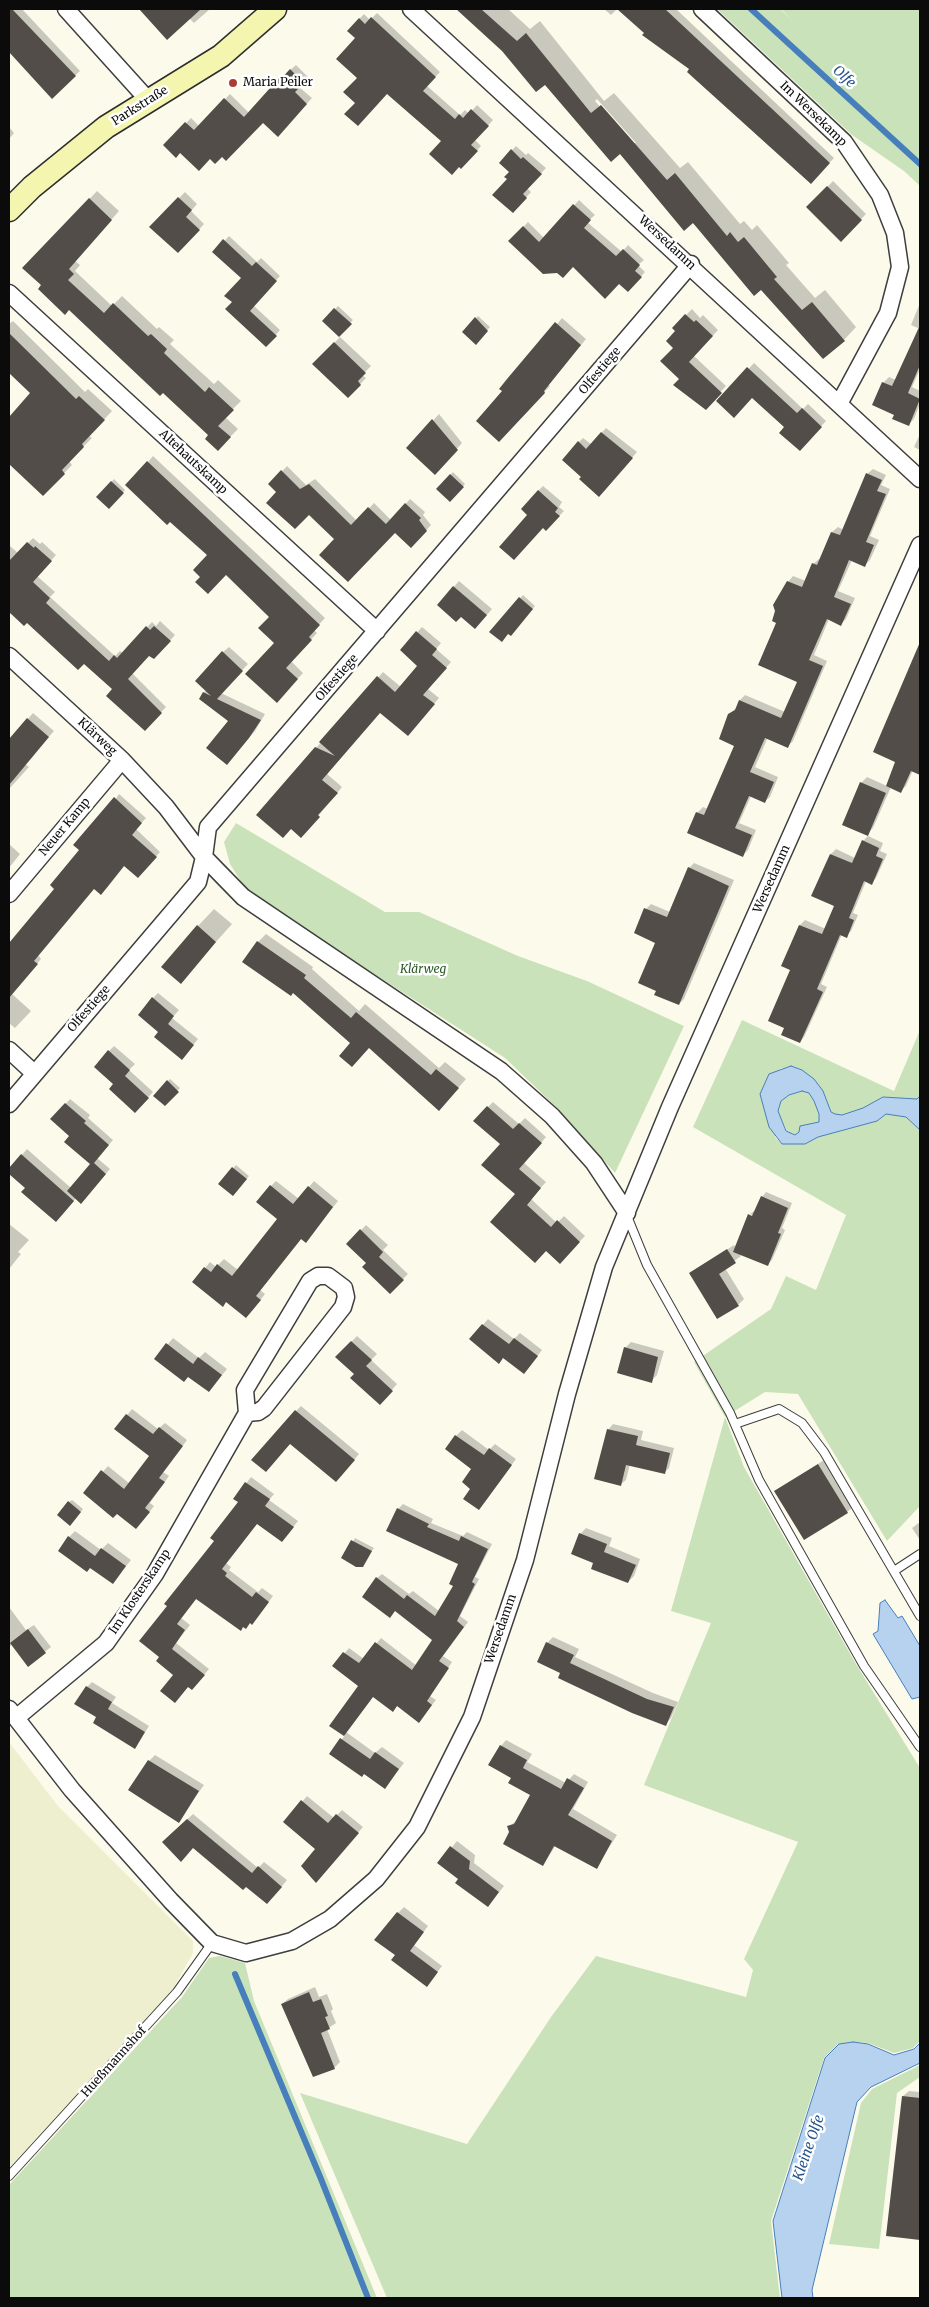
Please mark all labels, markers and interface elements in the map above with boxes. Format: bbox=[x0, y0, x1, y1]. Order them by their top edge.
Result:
water label: Olfe bbox=[829, 62, 859, 92]
place label: Maria Peiler bbox=[243, 76, 313, 90]
marker: Maria Peiler bbox=[227, 77, 239, 89]
street label: Im Wersekamp bbox=[777, 79, 849, 149]
street label: Parkstraße bbox=[109, 83, 171, 129]
street label: Wersedamm bbox=[635, 213, 699, 273]
street label: Olfestiege bbox=[576, 344, 624, 398]
street label: Altehautskamp bbox=[156, 427, 230, 497]
street label: Olfestiege bbox=[313, 652, 361, 704]
street label: Klärweg bbox=[74, 715, 120, 759]
street label: Neuer Kamp bbox=[36, 795, 94, 859]
street label: Wersedamm bbox=[751, 843, 793, 915]
park label: Klärweg bbox=[400, 963, 446, 977]
street label: Olfestiege bbox=[65, 983, 113, 1035]
street label: Im Klosterskamp bbox=[106, 1547, 174, 1637]
street label: Wersedamm bbox=[482, 1592, 520, 1666]
street label: Hueßmannshof bbox=[79, 2024, 149, 2100]
water label: Kleine Olfe bbox=[790, 2113, 828, 2183]

